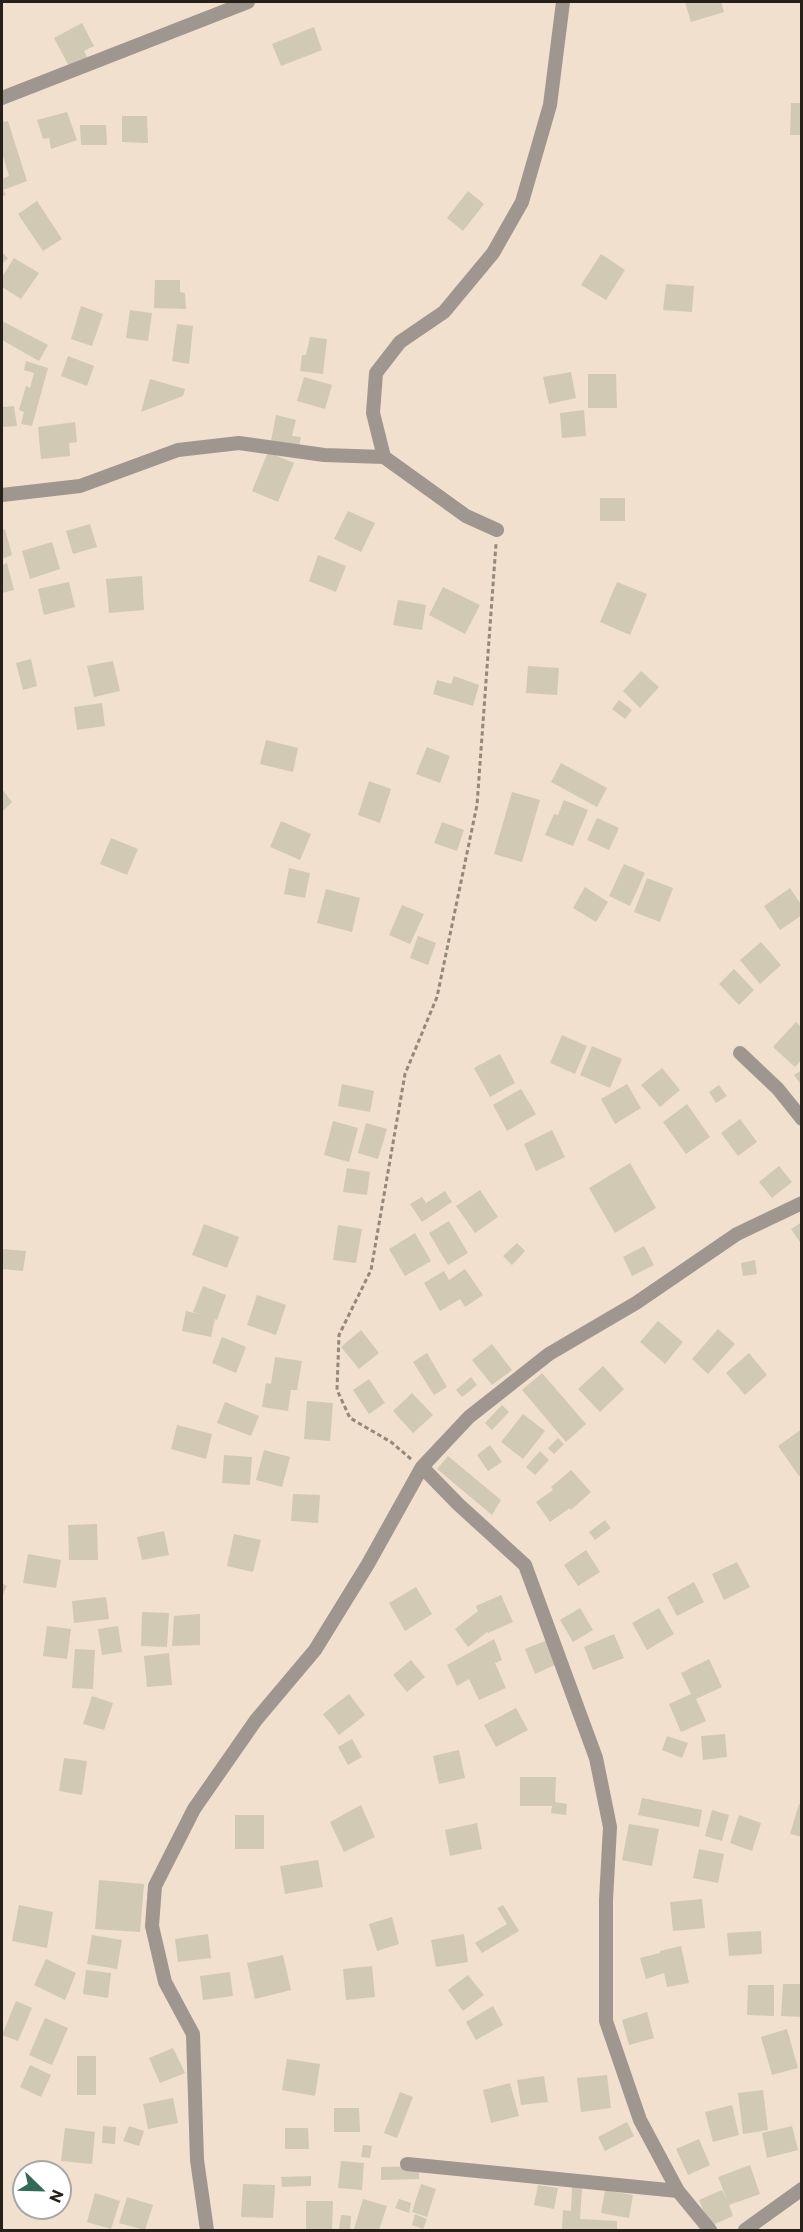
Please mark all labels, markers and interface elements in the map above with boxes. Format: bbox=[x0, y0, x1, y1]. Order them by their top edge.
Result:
north arrow bbox=[12, 2160, 72, 2220]
text: N bbox=[46, 2187, 68, 2206]

